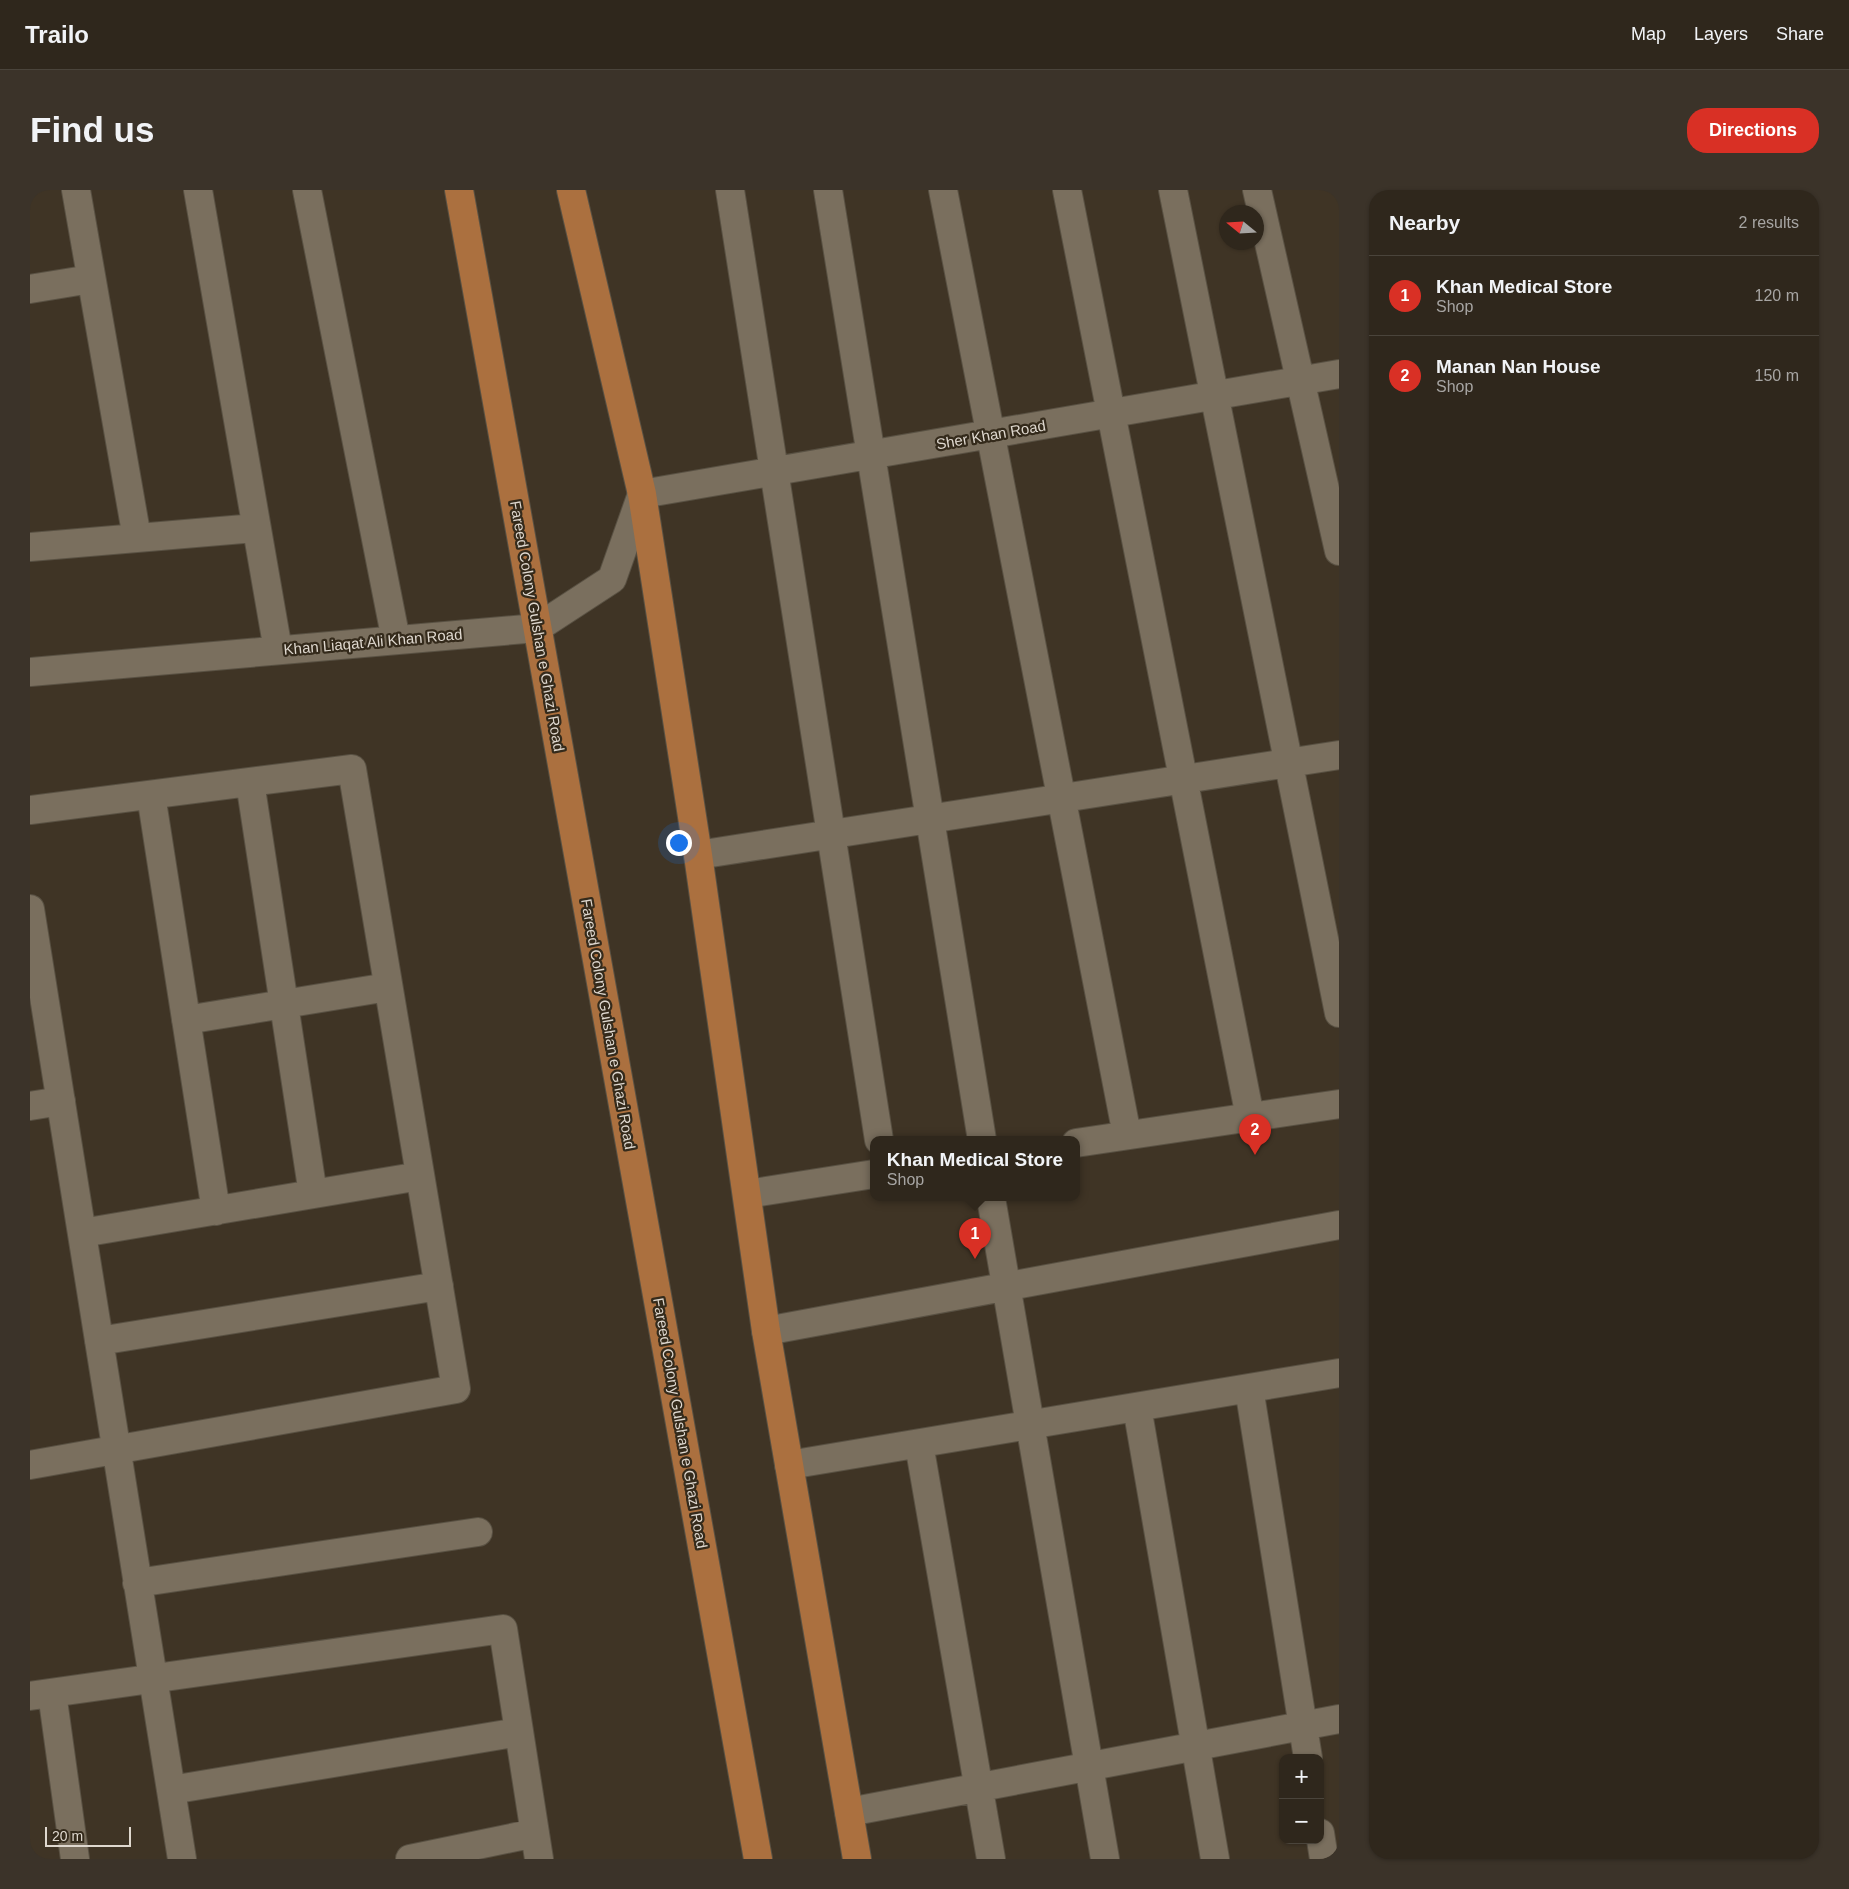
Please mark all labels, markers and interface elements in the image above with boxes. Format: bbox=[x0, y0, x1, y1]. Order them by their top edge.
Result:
text: Trailo bbox=[25, 21, 89, 48]
text: Map bbox=[1631, 24, 1666, 44]
text: Layers bbox=[1694, 24, 1748, 44]
text: Share bbox=[1776, 24, 1824, 44]
button: Directions bbox=[1687, 108, 1819, 153]
text: Find us bbox=[30, 110, 154, 149]
north arrow bbox=[1219, 205, 1264, 250]
text: Nearby bbox=[1389, 211, 1460, 234]
text: 2 results bbox=[1739, 214, 1799, 231]
text: Khan Medical Store bbox=[1436, 276, 1612, 297]
text: 1 bbox=[1401, 287, 1409, 304]
text: 120 m bbox=[1755, 287, 1799, 304]
text: Shop bbox=[1436, 298, 1473, 315]
text: Manan Nan House bbox=[1436, 356, 1601, 377]
text: 2 bbox=[1401, 367, 1409, 384]
text: 150 m bbox=[1755, 367, 1799, 384]
text: Shop bbox=[1436, 378, 1473, 395]
street label: Sher Khan Road bbox=[935, 417, 1047, 453]
street label: Fareed Colony Gulshan e Ghazi Road bbox=[507, 499, 568, 753]
street label: Khan Liaqat Ali Khan Road bbox=[283, 625, 463, 658]
your location bbox=[666, 830, 692, 856]
street label: Fareed Colony Gulshan e Ghazi Road bbox=[578, 897, 639, 1151]
pin: 2 bbox=[1239, 1114, 1271, 1155]
popup bbox=[870, 1136, 1080, 1201]
text: Khan Medical Store bbox=[887, 1149, 1063, 1170]
text: Shop bbox=[887, 1171, 924, 1188]
pin: 1 bbox=[959, 1218, 991, 1259]
street label: Fareed Colony Gulshan e Ghazi Road bbox=[650, 1296, 711, 1550]
map controls bbox=[1279, 1754, 1324, 1844]
button: + bbox=[1279, 1754, 1324, 1799]
button: − bbox=[1279, 1799, 1324, 1844]
scale bar bbox=[45, 1824, 131, 1847]
text: 20 m bbox=[52, 1828, 83, 1844]

